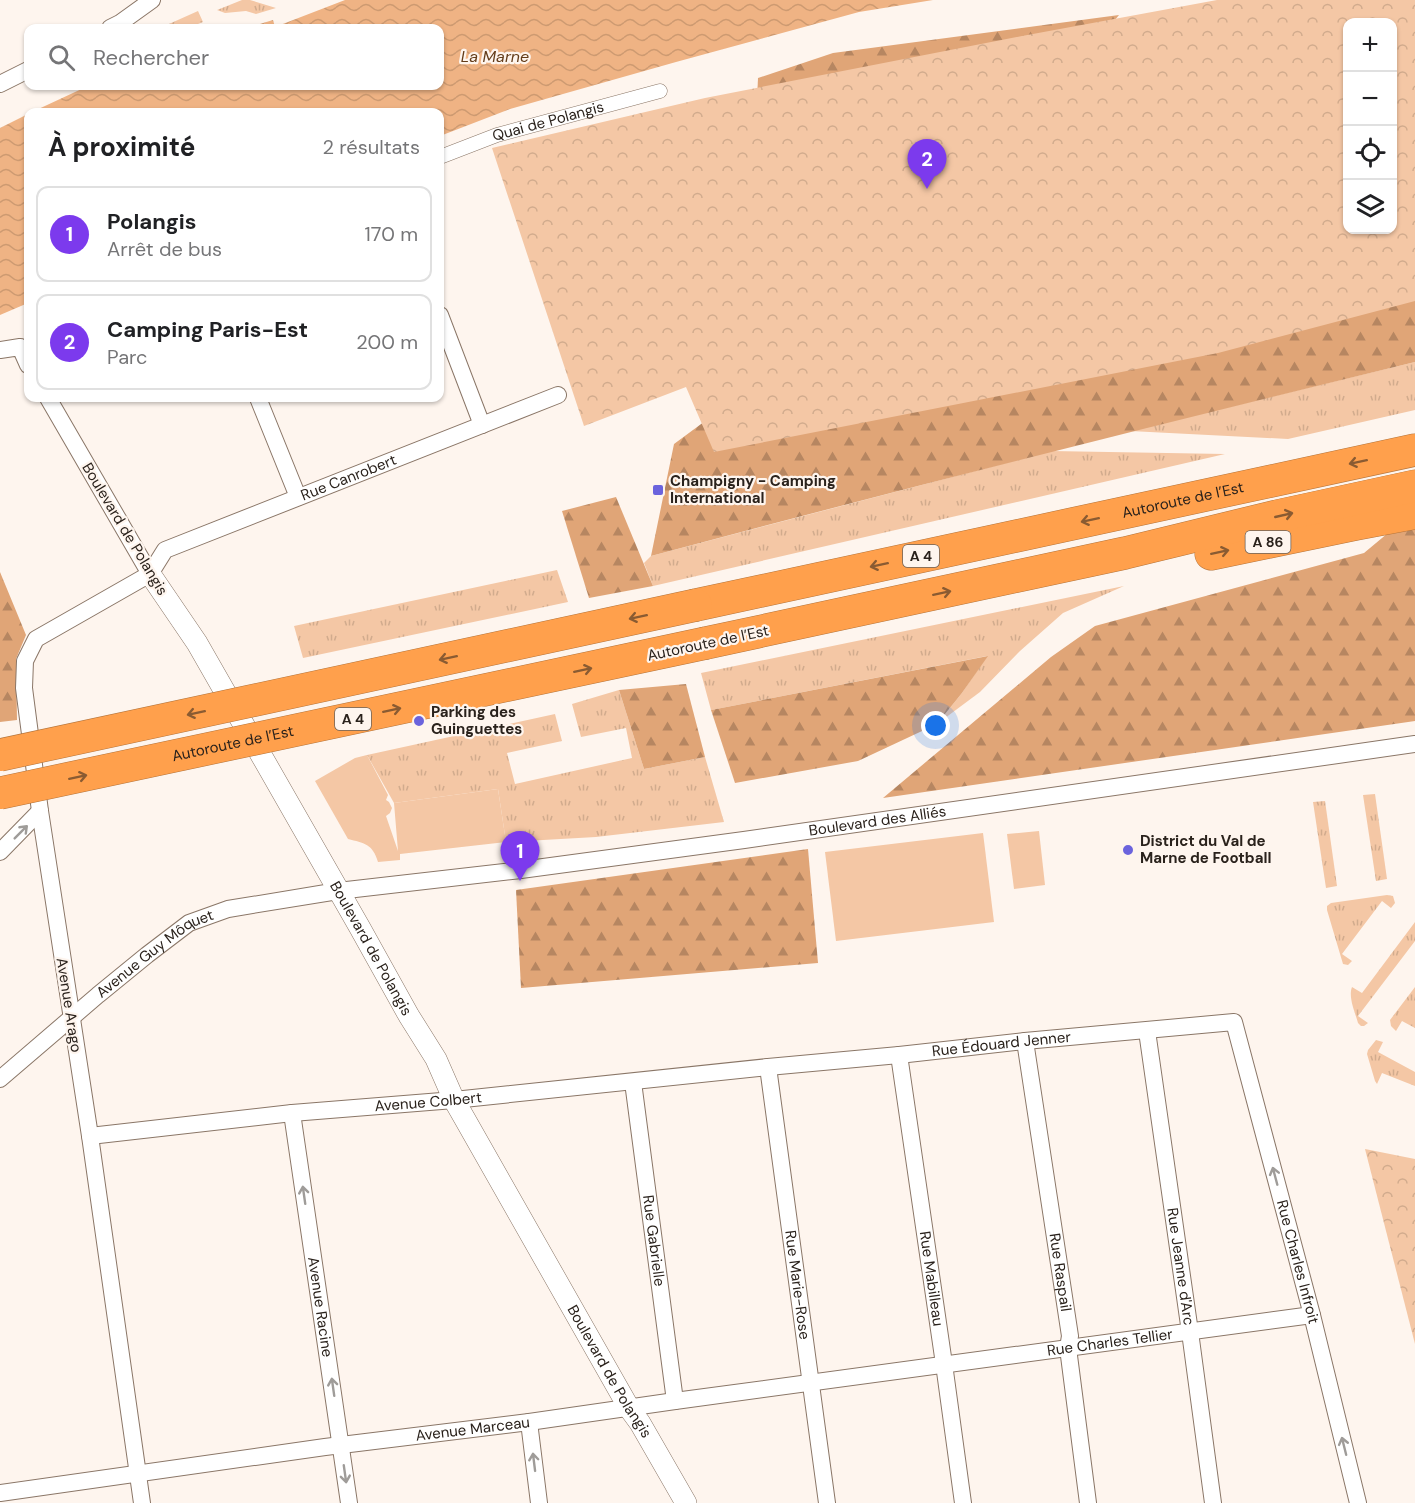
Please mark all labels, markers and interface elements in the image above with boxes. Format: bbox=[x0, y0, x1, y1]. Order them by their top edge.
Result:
map controls bbox=[1343, 18, 1397, 234]
button: + bbox=[1343, 18, 1397, 72]
search box bbox=[24, 24, 444, 90]
icon: search bbox=[45, 41, 78, 74]
text: Rechercher bbox=[93, 43, 209, 72]
water label: La Marne bbox=[461, 46, 529, 67]
button: − bbox=[1343, 72, 1397, 126]
street label: Quai de Polangis bbox=[490, 97, 606, 146]
button: locate bbox=[1343, 126, 1397, 180]
text: À proximité bbox=[48, 130, 195, 164]
text: 2 résultats bbox=[323, 134, 420, 160]
pin: 2 bbox=[908, 140, 946, 189]
button: layers bbox=[1343, 180, 1397, 234]
text: Polangis bbox=[107, 207, 197, 236]
text: 1 bbox=[66, 221, 73, 247]
text: 170 m bbox=[365, 221, 418, 247]
text: Arrêt de bus bbox=[107, 236, 222, 262]
text: Camping Paris-Est bbox=[107, 315, 308, 344]
text: 2 bbox=[64, 329, 75, 355]
text: 200 m bbox=[356, 329, 418, 355]
text: Parc bbox=[107, 344, 147, 370]
street label: Rue Canrobert bbox=[298, 450, 399, 505]
one-way arrow bbox=[1349, 457, 1368, 469]
street label: Boulevard de Polangis bbox=[78, 459, 172, 599]
place label: Champigny - Camping International bbox=[670, 471, 836, 508]
street label: Autoroute de l’Est bbox=[1120, 477, 1246, 523]
marker: Champigny - Camping International bbox=[651, 483, 665, 497]
one-way arrow bbox=[1274, 509, 1293, 520]
one-way arrow bbox=[1081, 515, 1100, 526]
road number: A 86 bbox=[1246, 531, 1290, 553]
road number: A 4 bbox=[903, 545, 939, 567]
one-way arrow bbox=[1210, 546, 1229, 557]
one-way arrow bbox=[869, 560, 888, 572]
one-way arrow bbox=[932, 587, 951, 598]
one-way arrow bbox=[629, 612, 649, 623]
street label: Autoroute de l’Est bbox=[645, 620, 771, 666]
one-way arrow bbox=[438, 652, 457, 664]
one-way arrow bbox=[572, 664, 592, 675]
place label: Parking des Guinguettes bbox=[431, 702, 522, 739]
one-way arrow bbox=[382, 704, 401, 716]
one-way arrow bbox=[186, 707, 205, 719]
road number: A 4 bbox=[335, 708, 371, 730]
your location bbox=[921, 711, 950, 740]
marker: Parking des Guinguettes bbox=[412, 714, 426, 728]
street label: Autoroute de l’Est bbox=[170, 721, 296, 766]
one-way arrow bbox=[68, 771, 87, 782]
street label: Boulevard des Alliés bbox=[808, 801, 947, 841]
one-way arrow bbox=[13, 824, 28, 839]
place label: District du Val de Marne de Football bbox=[1140, 831, 1271, 868]
pin: 1 bbox=[500, 832, 540, 881]
marker: District du Val de Marne de Football bbox=[1121, 843, 1135, 857]
street label: Boulevard de Polangis bbox=[325, 877, 417, 1019]
street label: Avenue Guy Môquet bbox=[92, 905, 216, 1002]
street label: Avenue Arago bbox=[52, 956, 86, 1054]
street label: Rue Édouard Jenner bbox=[931, 1027, 1072, 1061]
street label: Avenue Colbert bbox=[374, 1087, 483, 1116]
one-way arrow bbox=[1269, 1167, 1280, 1186]
one-way arrow bbox=[299, 1185, 310, 1205]
street label: Rue Gabrielle bbox=[638, 1194, 670, 1288]
street label: Rue Charles Infroit bbox=[1272, 1198, 1324, 1326]
street label: Rue Jeanne d'Arc bbox=[1162, 1206, 1199, 1327]
street label: Rue Marie-Rose bbox=[780, 1229, 815, 1341]
street label: Rue Mabilleau bbox=[915, 1230, 948, 1328]
street label: Rue Raspail bbox=[1044, 1232, 1076, 1313]
street label: Avenue Racine bbox=[303, 1255, 338, 1358]
street label: Boulevard de Polangis bbox=[563, 1301, 657, 1442]
street label: Rue Charles Tellier bbox=[1046, 1324, 1174, 1361]
one-way arrow bbox=[327, 1378, 338, 1398]
street label: Avenue Marceau bbox=[414, 1412, 531, 1446]
one-way arrow bbox=[1338, 1437, 1350, 1456]
one-way arrow bbox=[529, 1453, 540, 1473]
one-way arrow bbox=[340, 1464, 351, 1484]

